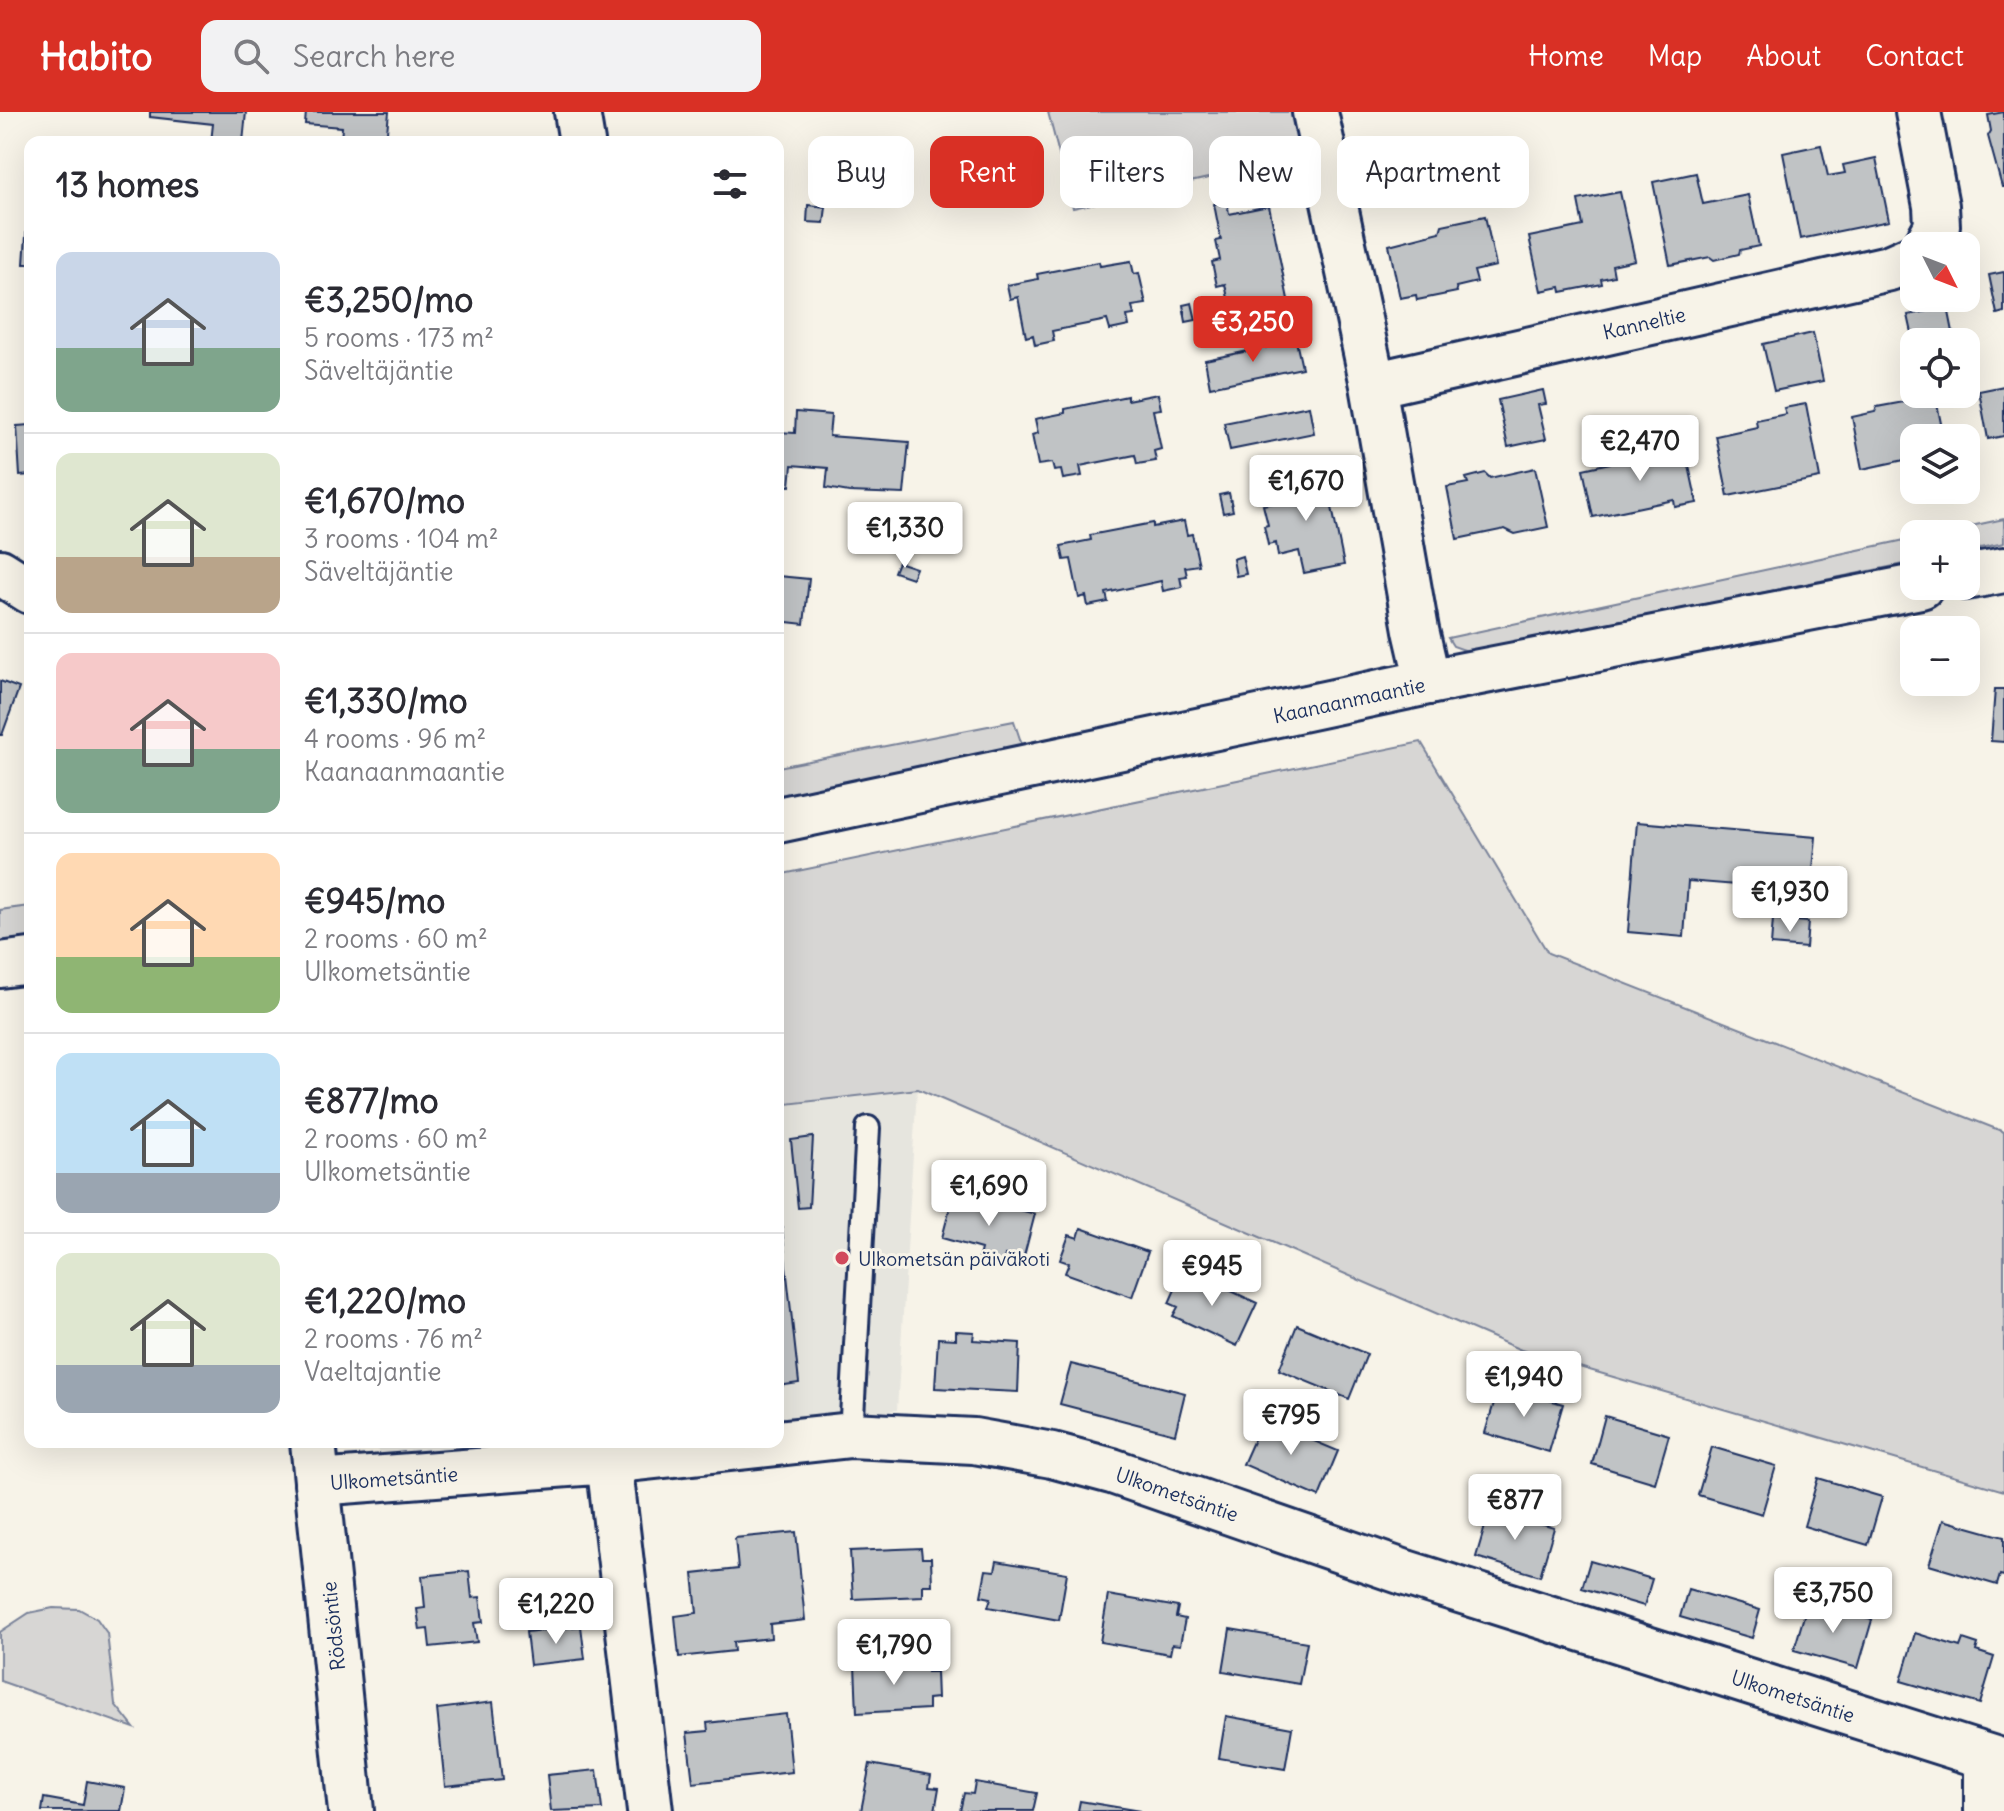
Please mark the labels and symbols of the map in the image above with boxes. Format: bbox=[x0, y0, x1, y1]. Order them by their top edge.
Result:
north arrow bbox=[1900, 232, 1980, 312]
pin: €3,250 bbox=[1188, 296, 1318, 364]
street label: Kanneltie bbox=[1600, 301, 1688, 345]
pin: €2,470 bbox=[1575, 415, 1705, 483]
pin: €1,670 bbox=[1241, 455, 1371, 523]
pin: €1,330 bbox=[840, 502, 970, 570]
street label: Kaanaanmaantie bbox=[1271, 672, 1427, 728]
pin: €1,930 bbox=[1725, 866, 1855, 934]
pin: €1,690 bbox=[924, 1160, 1054, 1228]
pin: €945 bbox=[1165, 1240, 1259, 1308]
place label: Ulkometsän päiväkoti bbox=[858, 1246, 1050, 1271]
marker: Ulkometsän päiväkoti bbox=[833, 1249, 851, 1267]
pin: €1,940 bbox=[1459, 1351, 1589, 1419]
pin: €795 bbox=[1244, 1389, 1338, 1457]
street label: Ulkometsäntie bbox=[329, 1461, 459, 1495]
street label: Ulkometsäntie bbox=[1112, 1461, 1242, 1527]
pin: €877 bbox=[1468, 1474, 1562, 1542]
pin: €3,750 bbox=[1768, 1567, 1898, 1635]
pin: €1,220 bbox=[491, 1578, 621, 1646]
street label: Rödsöntie bbox=[316, 1580, 350, 1672]
pin: €1,790 bbox=[829, 1619, 959, 1687]
street label: Ulkometsäntie bbox=[1728, 1664, 1858, 1728]

